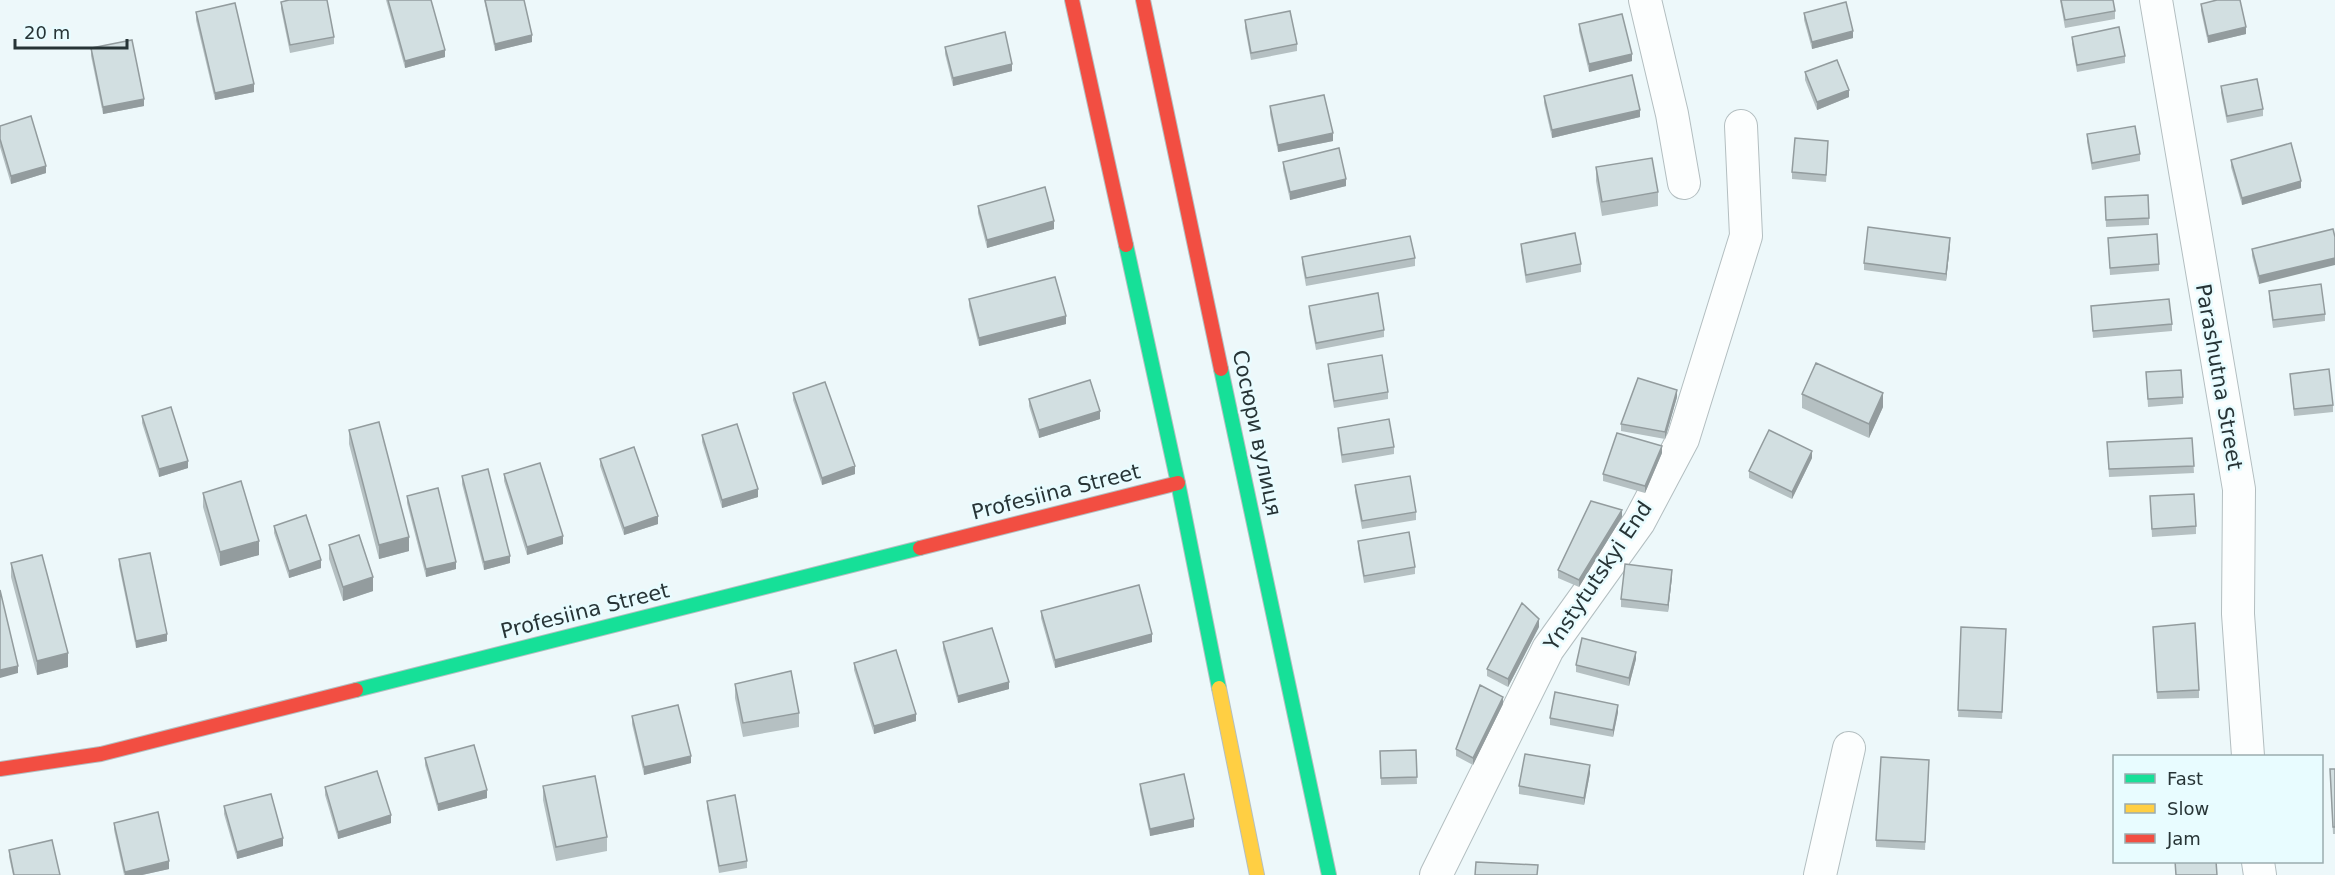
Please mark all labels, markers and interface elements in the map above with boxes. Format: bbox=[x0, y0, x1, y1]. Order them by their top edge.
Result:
scale bar bbox=[15, 12, 128, 50]
text: 20 m bbox=[24, 22, 70, 43]
street label: Parashutna Street bbox=[2191, 282, 2247, 472]
street label: Сосюри вулиця bbox=[1228, 348, 1286, 518]
street label: Profesiina Street bbox=[969, 459, 1143, 525]
street label: Ynstytutskyi End bbox=[1539, 497, 1657, 656]
street label: Profesiina Street bbox=[498, 578, 672, 644]
legend bbox=[2113, 755, 2323, 863]
text: Fast bbox=[2167, 768, 2203, 789]
text: Slow bbox=[2167, 798, 2209, 819]
text: Jam bbox=[2166, 828, 2201, 849]

